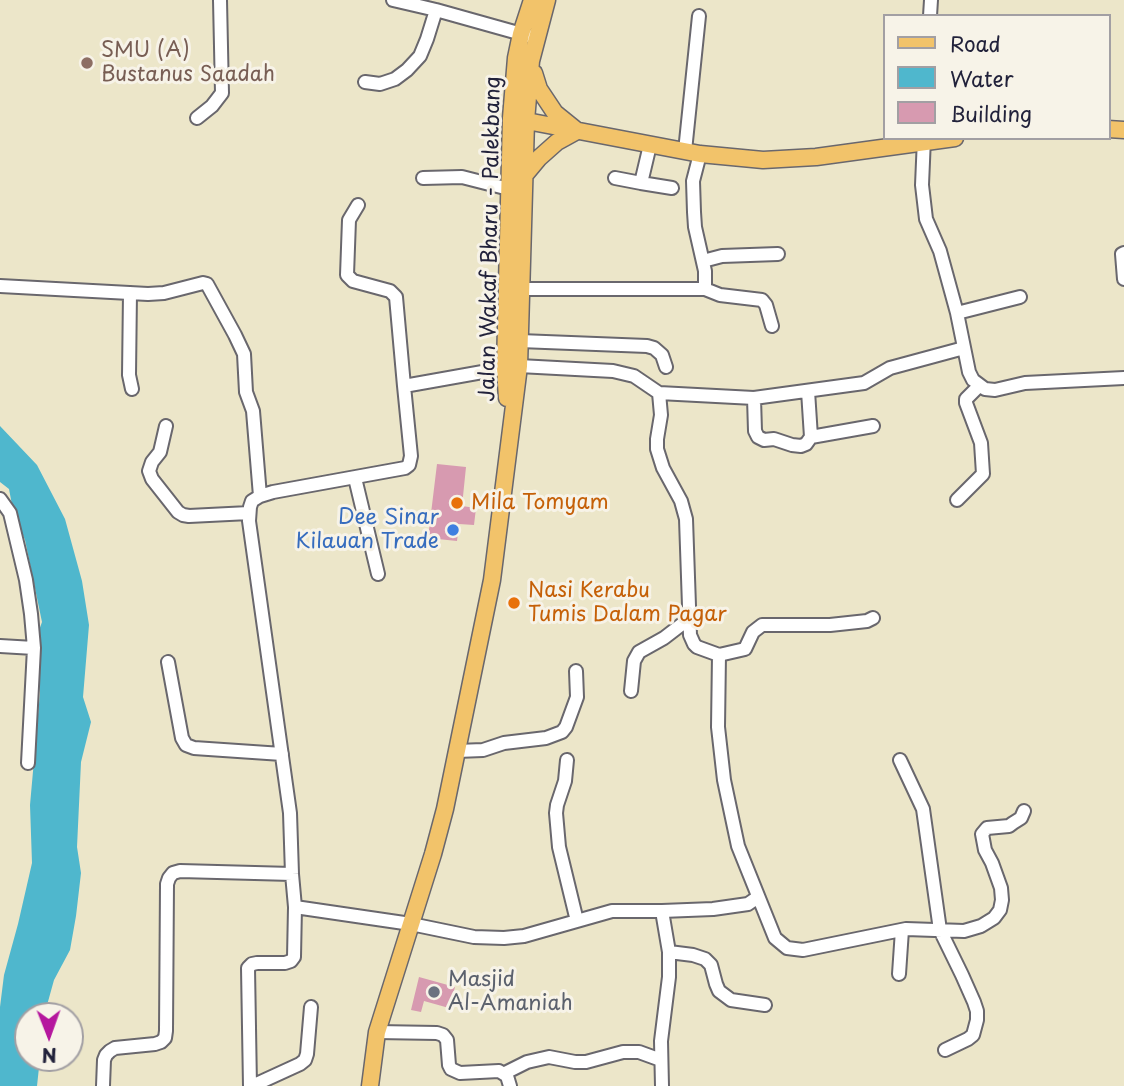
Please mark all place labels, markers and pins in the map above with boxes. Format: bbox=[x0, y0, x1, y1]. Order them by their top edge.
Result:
place label: SMU (A) Bustanus Saadah bbox=[101, 38, 275, 88]
marker: SMU (A) Bustanus Saadah bbox=[79, 55, 95, 71]
place label: Mila Tomyam bbox=[471, 490, 609, 516]
marker: Mila Tomyam bbox=[449, 495, 465, 511]
place label: Dee Sinar Kilauan Trade bbox=[295, 505, 439, 555]
marker: Dee Sinar Kilauan Trade bbox=[445, 522, 461, 538]
place label: Nasi Kerabu Tumis Dalam Pagar bbox=[528, 578, 727, 628]
marker: Nasi Kerabu Tumis Dalam Pagar bbox=[506, 595, 522, 611]
place label: Masjid Al-Amaniah bbox=[448, 967, 573, 1017]
marker: Masjid Al-Amaniah bbox=[426, 984, 442, 1000]

